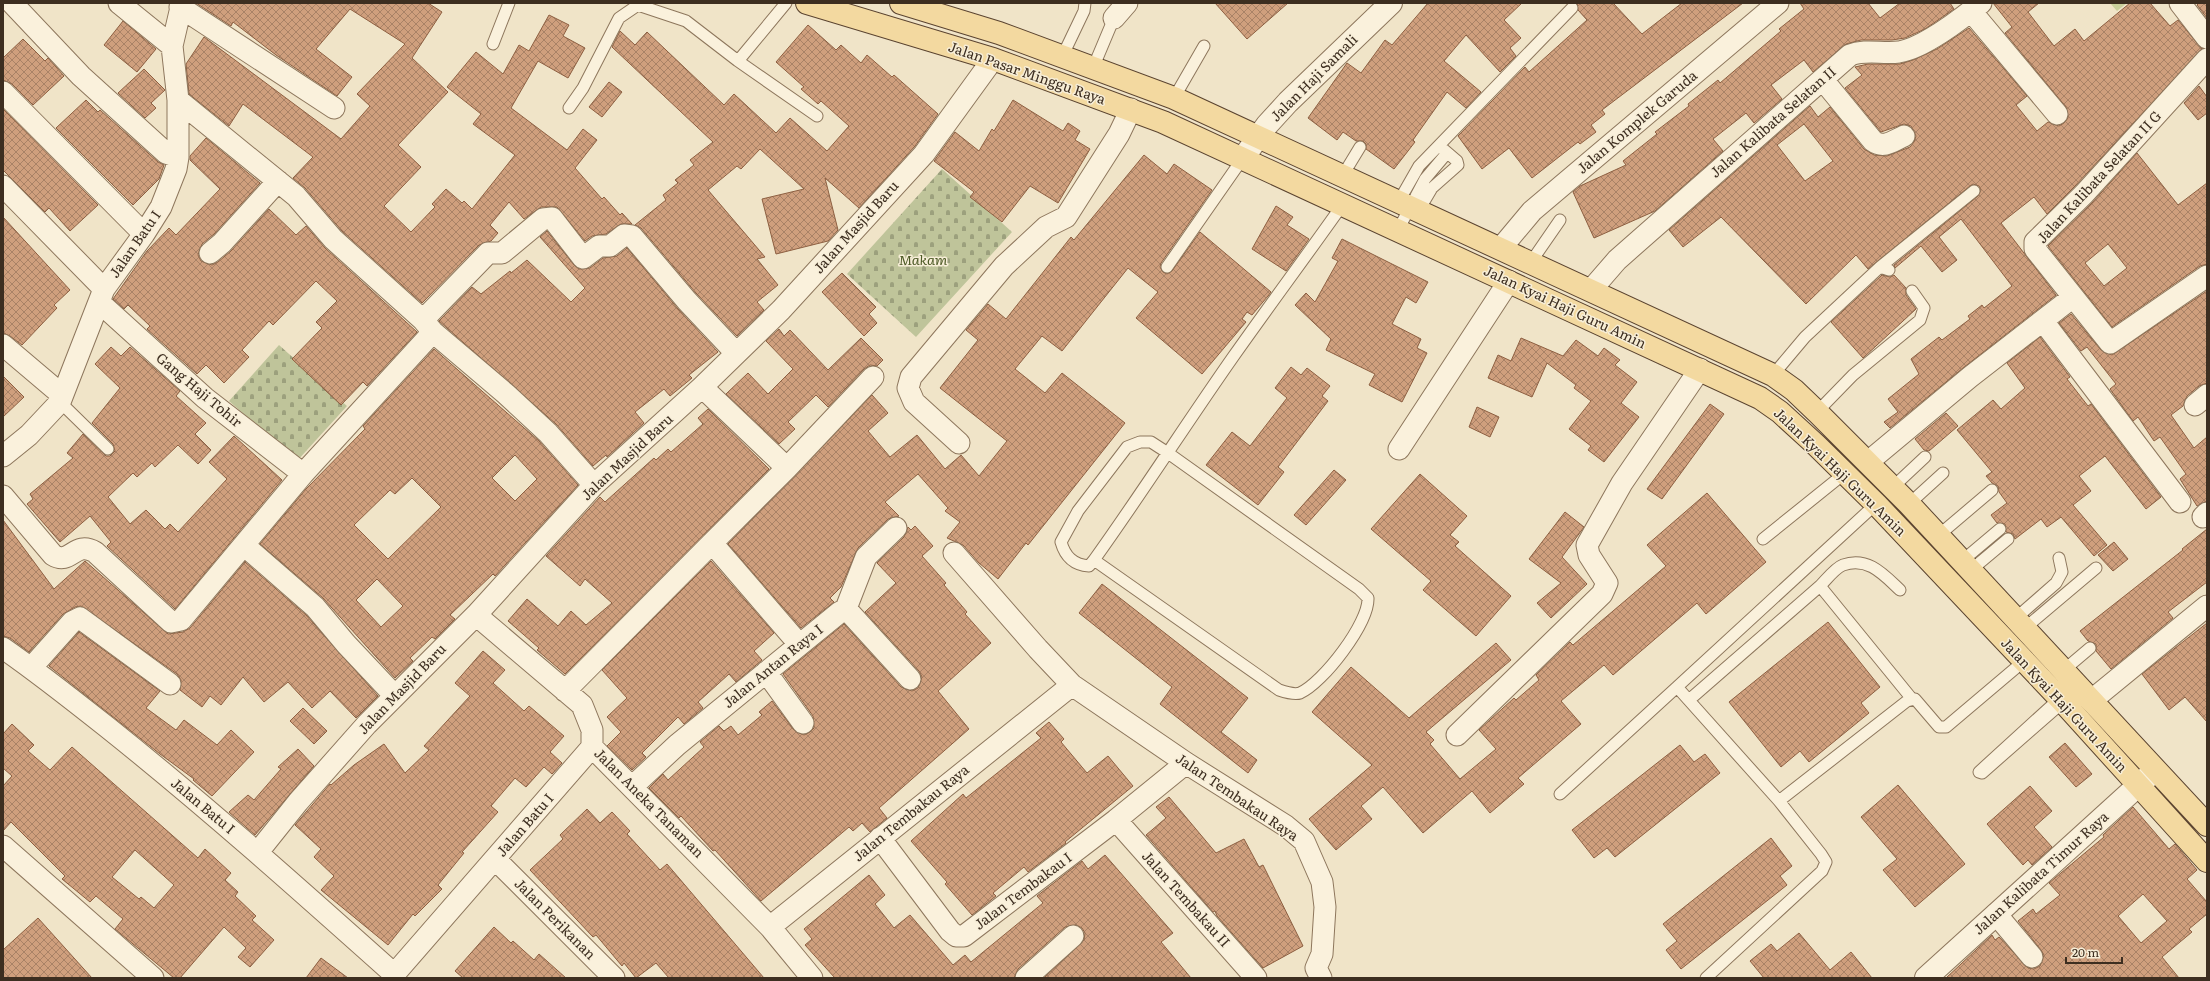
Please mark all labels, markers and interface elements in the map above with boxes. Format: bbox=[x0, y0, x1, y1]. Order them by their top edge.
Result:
street label: Jalan Haji Samali bbox=[1265, 29, 1362, 125]
street label: Jalan Pasar Minggu Raya bbox=[946, 36, 1109, 109]
street label: Jalan Kalibata Selatan II bbox=[1705, 61, 1840, 182]
street label: Jalan Komplek Garuda bbox=[1572, 65, 1701, 178]
street label: Jalan Kalibata Selatan II G bbox=[2031, 105, 2165, 247]
street label: Jalan Masjid Baru bbox=[808, 175, 903, 277]
street label: Jalan Batu I bbox=[104, 206, 165, 281]
park label: Makam bbox=[899, 249, 948, 269]
street label: Jalan Kyai Haji Guru Amin bbox=[1481, 260, 1650, 353]
street label: Gang Haji Tohir bbox=[152, 347, 247, 431]
street label: Jalan Kyai Haji Guru Amin bbox=[1770, 403, 1911, 540]
street label: Jalan Masjid Baru bbox=[576, 408, 677, 504]
street label: Jalan Antan Raya I bbox=[718, 619, 827, 712]
street label: Jalan Kyai Haji Guru Amin bbox=[1997, 633, 2132, 776]
street label: Jalan Masjid Baru bbox=[353, 638, 450, 738]
street label: Jalan Aneka Tanaman bbox=[590, 743, 709, 862]
street label: Jalan Tembakau Raya bbox=[1172, 748, 1303, 845]
street label: Jalan Tembakau Raya bbox=[848, 759, 973, 865]
street label: Jalan Batu I bbox=[167, 772, 240, 838]
street label: Jalan Batu I bbox=[491, 788, 557, 860]
street label: Jalan Kalibata Timur Raya bbox=[1968, 806, 2113, 939]
street label: Jalan Tembakau II bbox=[1138, 846, 1235, 951]
street label: Jalan Tembakau I bbox=[969, 847, 1075, 934]
street label: Jalan Perikanan bbox=[511, 873, 601, 963]
scale bar bbox=[2066, 939, 2122, 965]
text: 20 m bbox=[2072, 943, 2099, 961]

